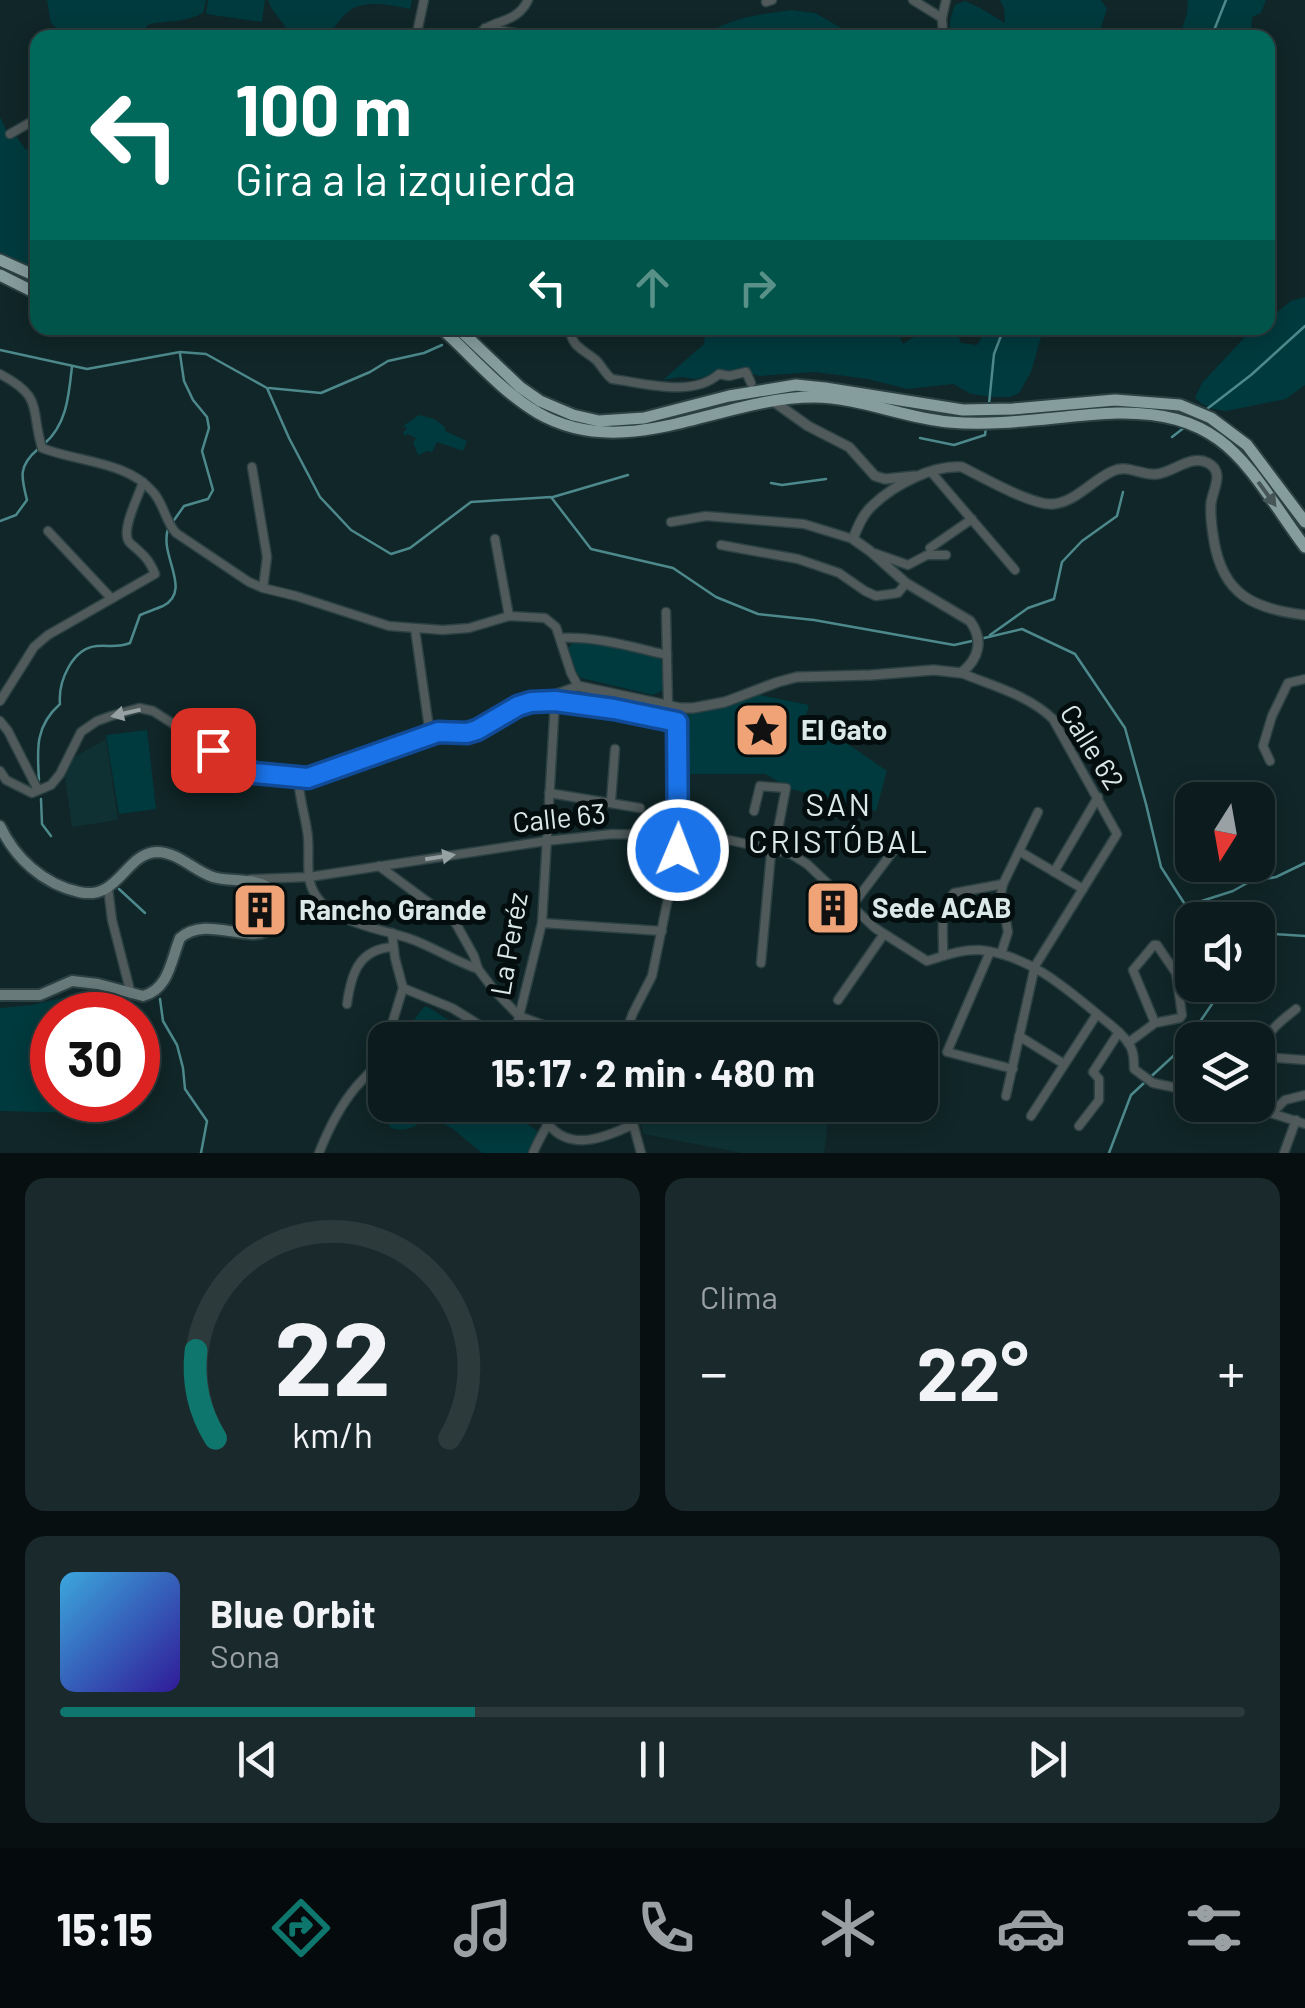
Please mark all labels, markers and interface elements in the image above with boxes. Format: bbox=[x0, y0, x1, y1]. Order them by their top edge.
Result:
text: 100 m bbox=[235, 66, 412, 150]
icon: left bbox=[70, 70, 200, 200]
text: Gira a la izquierda bbox=[235, 151, 576, 205]
icon: left bbox=[520, 260, 575, 315]
icon: ahead bbox=[625, 260, 680, 315]
icon: right bbox=[730, 260, 785, 315]
one-way arrow bbox=[1257, 481, 1276, 507]
street label: Calle 62 bbox=[1054, 698, 1132, 795]
place icon: El Gato bbox=[732, 700, 792, 760]
one-way arrow bbox=[110, 706, 141, 721]
pin bbox=[171, 708, 256, 793]
place label: El Gato bbox=[801, 712, 887, 746]
icon: arrive bbox=[186, 723, 241, 778]
north arrow bbox=[1175, 782, 1275, 882]
map controls bbox=[1175, 782, 1275, 1122]
district label: SAN CRISTÓBAL bbox=[748, 784, 930, 859]
street label: Calle 63 bbox=[511, 795, 607, 839]
position arrow bbox=[626, 798, 730, 902]
one-way arrow bbox=[425, 849, 456, 864]
building icon: Sede ACAB bbox=[803, 878, 863, 938]
building icon: Rancho Grande bbox=[230, 880, 290, 940]
street label: La Peréz bbox=[482, 890, 534, 998]
place label: Sede ACAB bbox=[872, 890, 1012, 924]
place label: Rancho Grande bbox=[299, 892, 487, 926]
button: sound bbox=[1175, 902, 1275, 1002]
speed limit sign: 30 bbox=[30, 992, 160, 1122]
button: layers bbox=[1175, 1022, 1275, 1122]
text: 15:17 · 2 min · 480 m bbox=[491, 1049, 815, 1095]
text: Clima bbox=[700, 1277, 778, 1315]
text: 22 bbox=[274, 1292, 391, 1417]
text: 22° bbox=[916, 1326, 1029, 1416]
text: − bbox=[700, 1338, 728, 1404]
text: + bbox=[1217, 1338, 1245, 1404]
text: km/h bbox=[292, 1412, 373, 1455]
text: Blue Orbit bbox=[210, 1590, 376, 1636]
text: Sona bbox=[210, 1636, 280, 1674]
icon: previous bbox=[230, 1732, 285, 1787]
icon: pause bbox=[625, 1732, 680, 1787]
icon: next bbox=[1020, 1732, 1075, 1787]
icon: directions bbox=[266, 1893, 336, 1963]
icon: music bbox=[448, 1893, 518, 1963]
icon: phone bbox=[631, 1893, 701, 1963]
icon: climate bbox=[813, 1893, 883, 1963]
icon: car bbox=[996, 1893, 1066, 1963]
icon: filters bbox=[1179, 1893, 1249, 1963]
text: 15:15 bbox=[56, 1901, 153, 1955]

